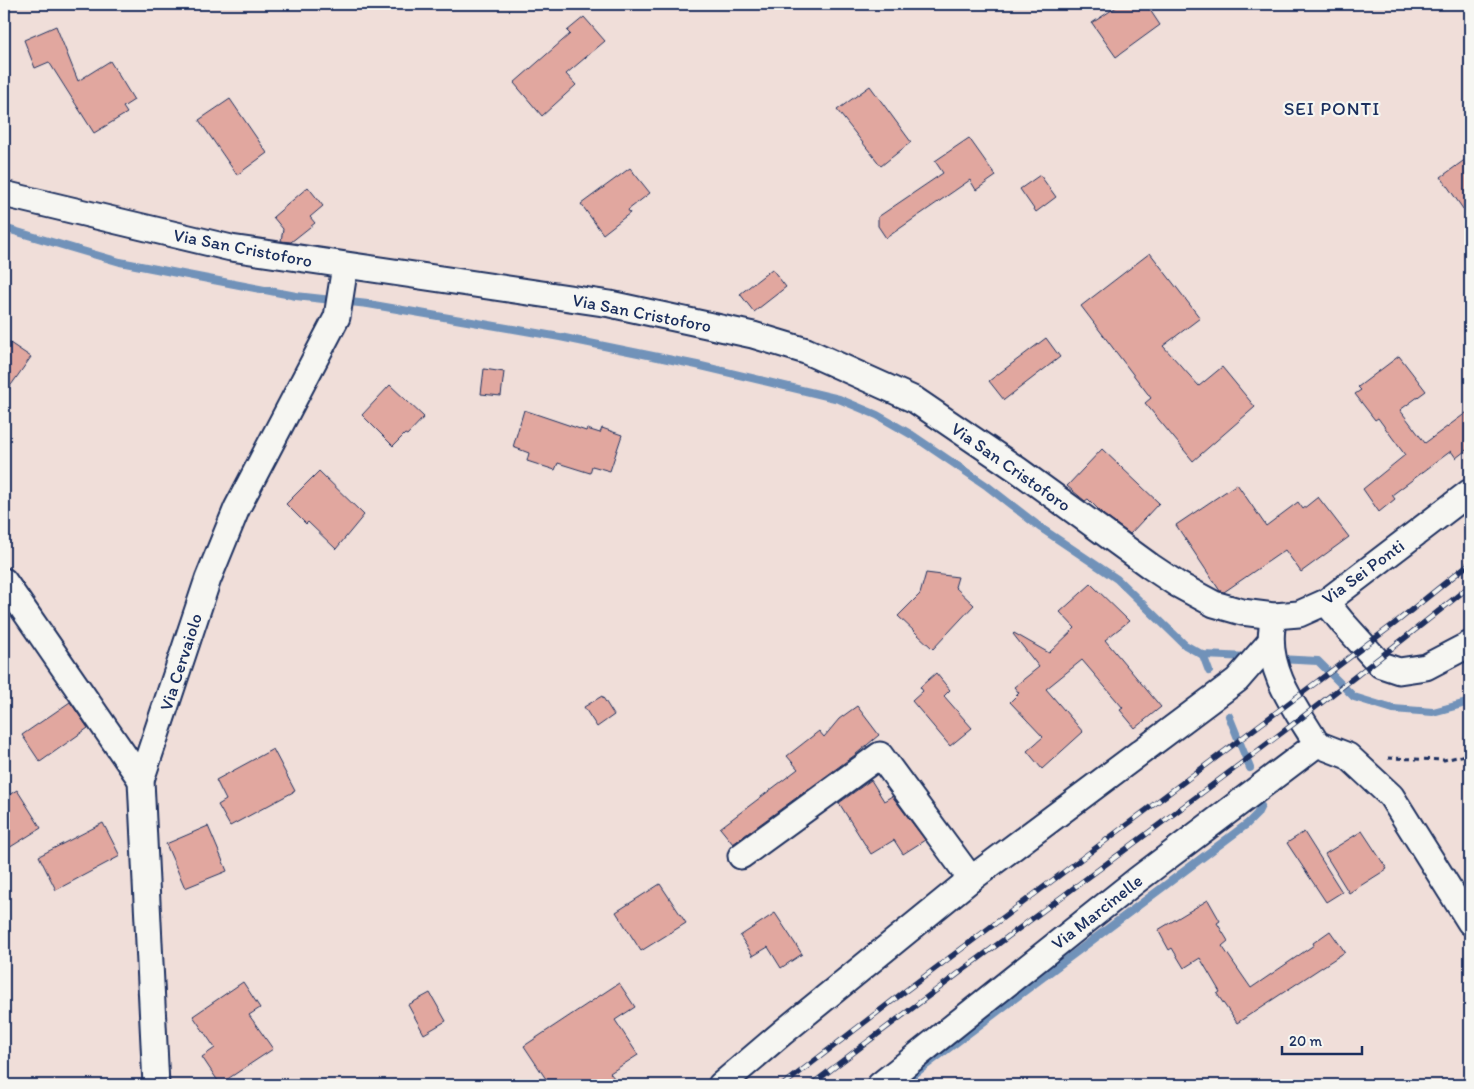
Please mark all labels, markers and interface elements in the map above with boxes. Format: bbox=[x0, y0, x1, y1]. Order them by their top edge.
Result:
district label: SEI PONTI bbox=[1284, 97, 1380, 120]
street label: Via San Cristoforo bbox=[172, 224, 314, 272]
street label: Via San Cristoforo bbox=[571, 289, 713, 337]
street label: Via San Cristoforo bbox=[947, 418, 1075, 516]
street label: Via Sei Ponti bbox=[1317, 535, 1409, 609]
street label: Via Cervaiolo bbox=[155, 610, 207, 714]
street label: Via Marcinelle bbox=[1047, 870, 1147, 954]
scale bar bbox=[1282, 1024, 1362, 1056]
text: 20 m bbox=[1289, 1032, 1323, 1050]

